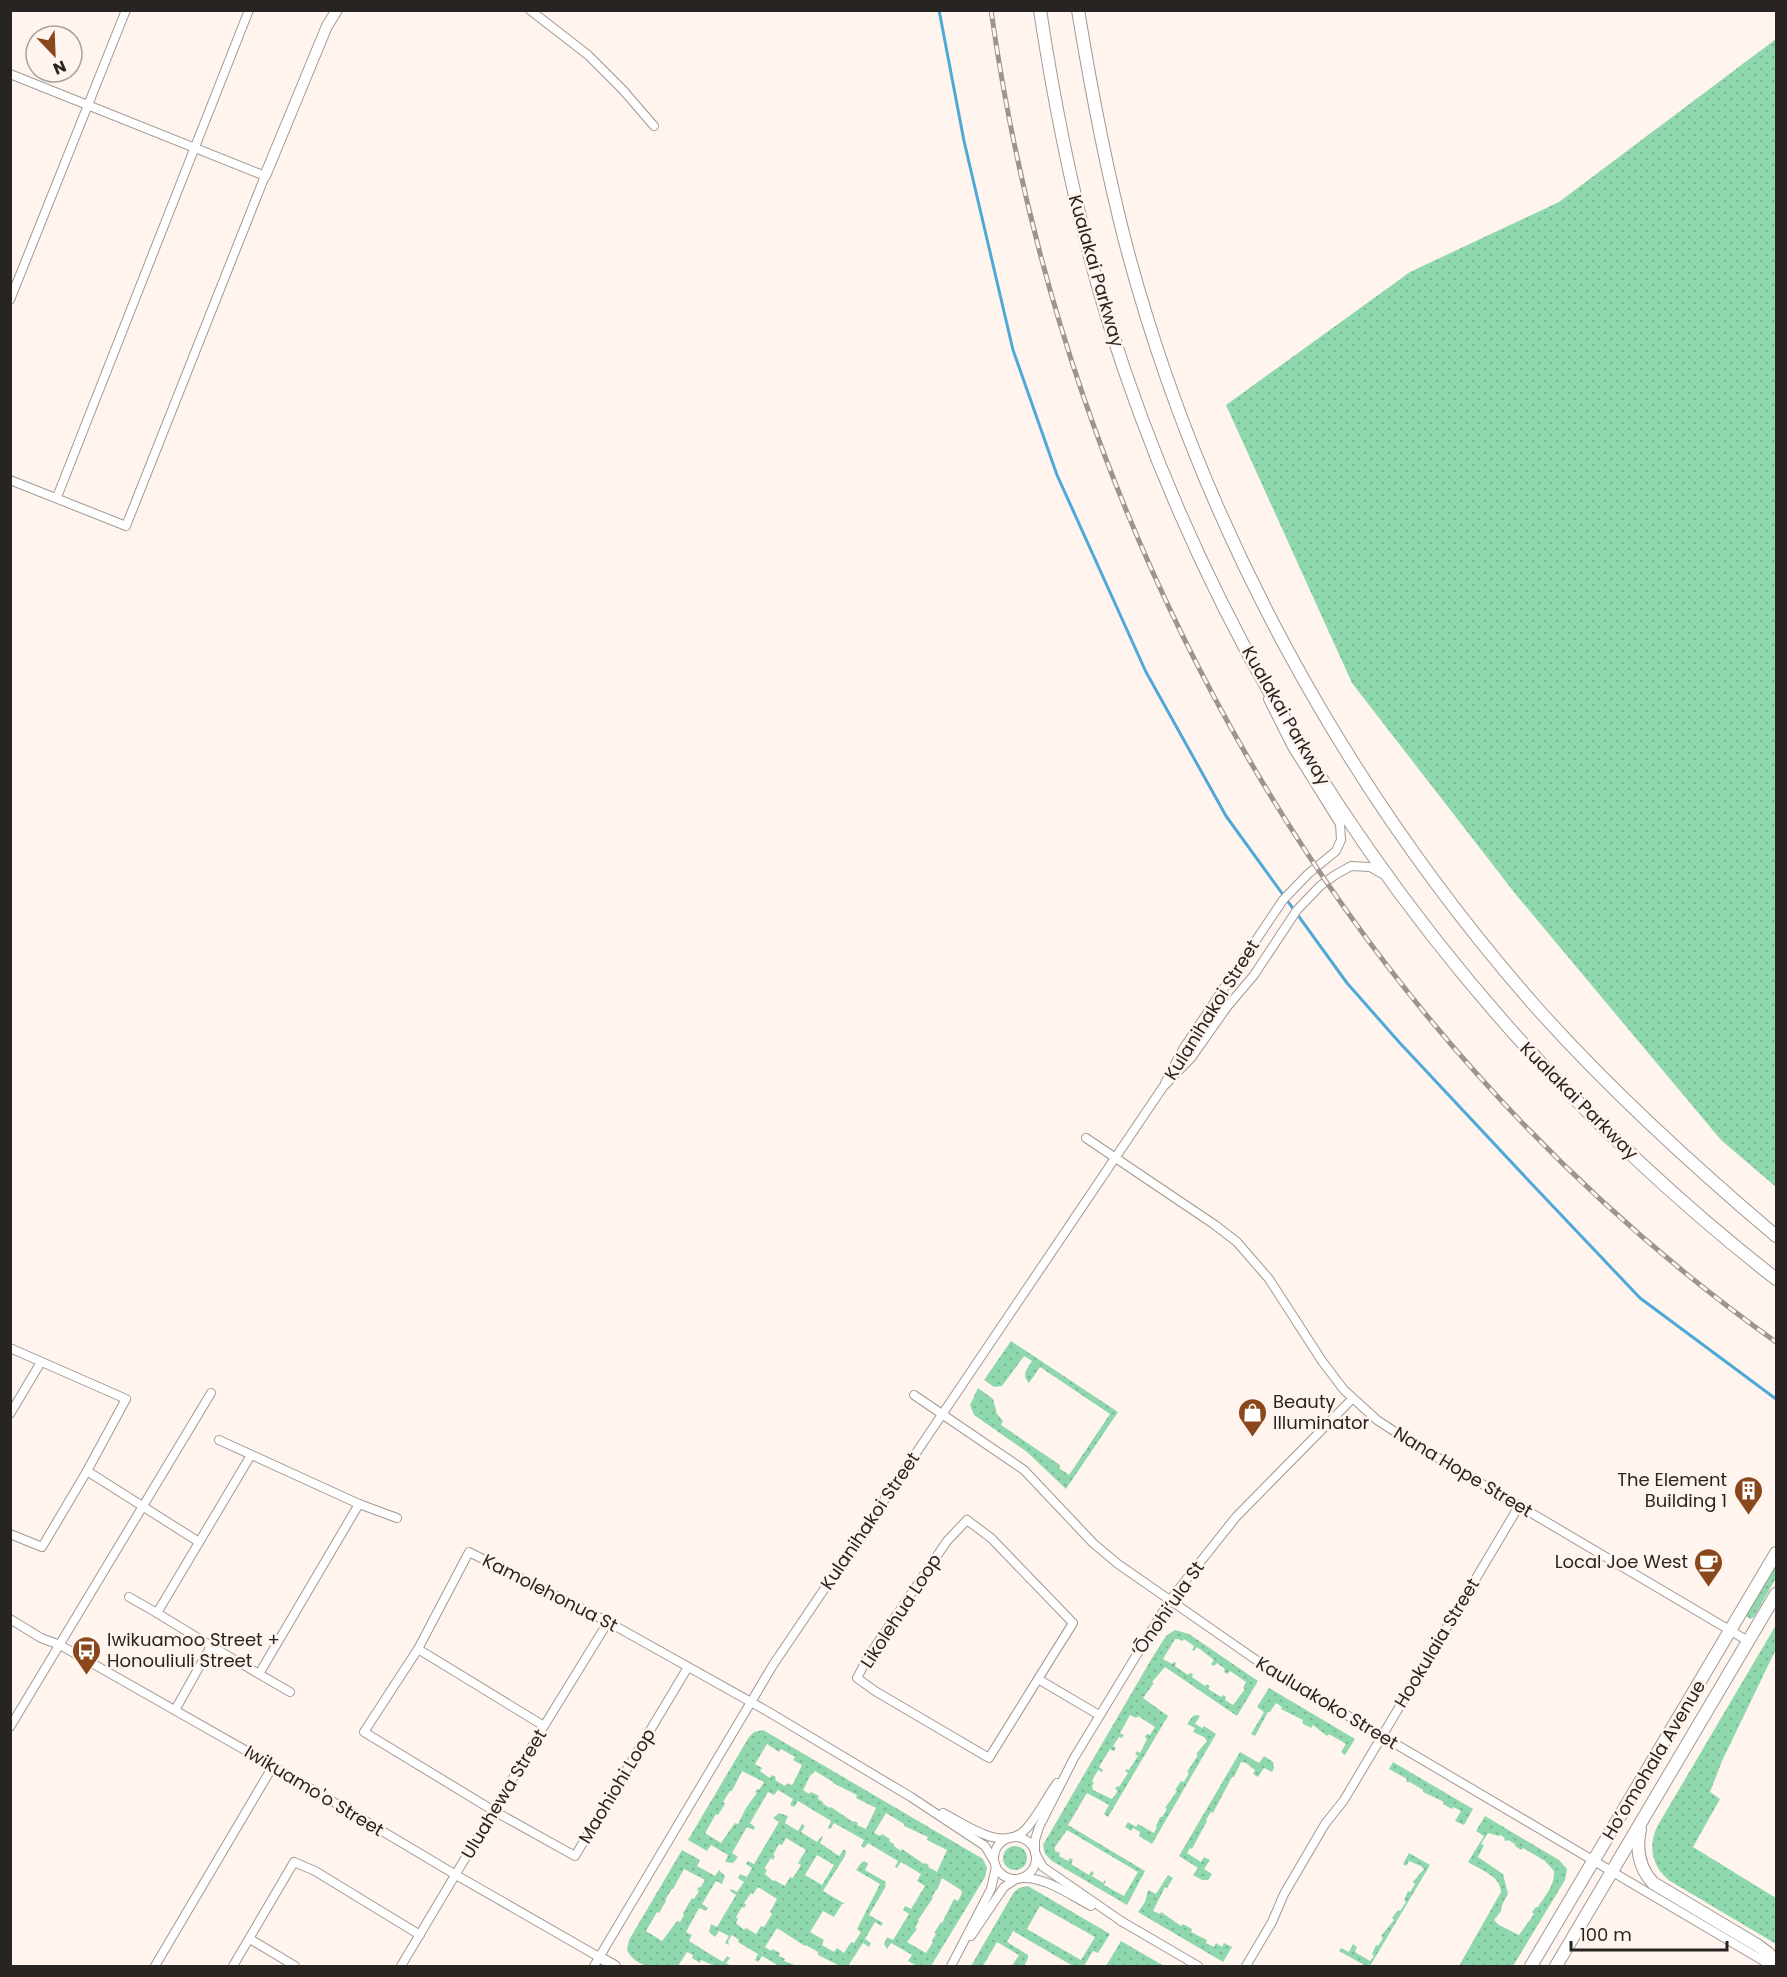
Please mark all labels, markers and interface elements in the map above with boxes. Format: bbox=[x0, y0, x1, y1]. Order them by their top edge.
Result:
north arrow bbox=[24, 24, 84, 84]
text: N bbox=[50, 54, 70, 80]
street label: Kualakai Parkway bbox=[1063, 192, 1130, 350]
street label: Kualakai Parkway bbox=[1236, 641, 1337, 790]
street label: Kulanihakoi Street bbox=[1158, 935, 1265, 1085]
street label: Kualakai Parkway bbox=[1515, 1036, 1644, 1165]
place label: Beauty Illuminator bbox=[1273, 1389, 1370, 1435]
shop icon: Beauty Illuminator bbox=[1236, 1396, 1268, 1438]
street label: Nana Hope Street bbox=[1389, 1420, 1537, 1523]
street label: Kulanihakoi Street bbox=[814, 1447, 925, 1595]
place label: The Element Building 1 bbox=[1617, 1467, 1727, 1513]
building icon: The Element Building 1 bbox=[1732, 1474, 1764, 1516]
cafe icon: Local Joe West bbox=[1693, 1546, 1725, 1588]
street label: Kamolehonua St bbox=[478, 1548, 622, 1637]
street label: Likolehua Loop bbox=[854, 1549, 947, 1673]
place label: Local Joe West bbox=[1555, 1549, 1688, 1574]
street label: ‘Ōnohi‘ula St bbox=[1125, 1556, 1210, 1661]
street label: Hookulaia Street bbox=[1388, 1573, 1485, 1712]
place label: Iwikuamoo Street + Honouliuli Street bbox=[107, 1627, 280, 1673]
bus stop icon: Iwikuamoo Street + Honouliuli Street bbox=[70, 1634, 102, 1676]
street label: Kauluakoko Street bbox=[1252, 1650, 1403, 1755]
street label: Ho’omohala Avenue bbox=[1596, 1675, 1711, 1844]
street label: Maohiohi Loop bbox=[572, 1723, 661, 1848]
street label: Uluahewa Street bbox=[455, 1724, 552, 1863]
street label: Iwikuamo'o Street bbox=[240, 1739, 389, 1842]
scale bar bbox=[1571, 1914, 1727, 1952]
text: 100 m bbox=[1580, 1922, 1632, 1947]

